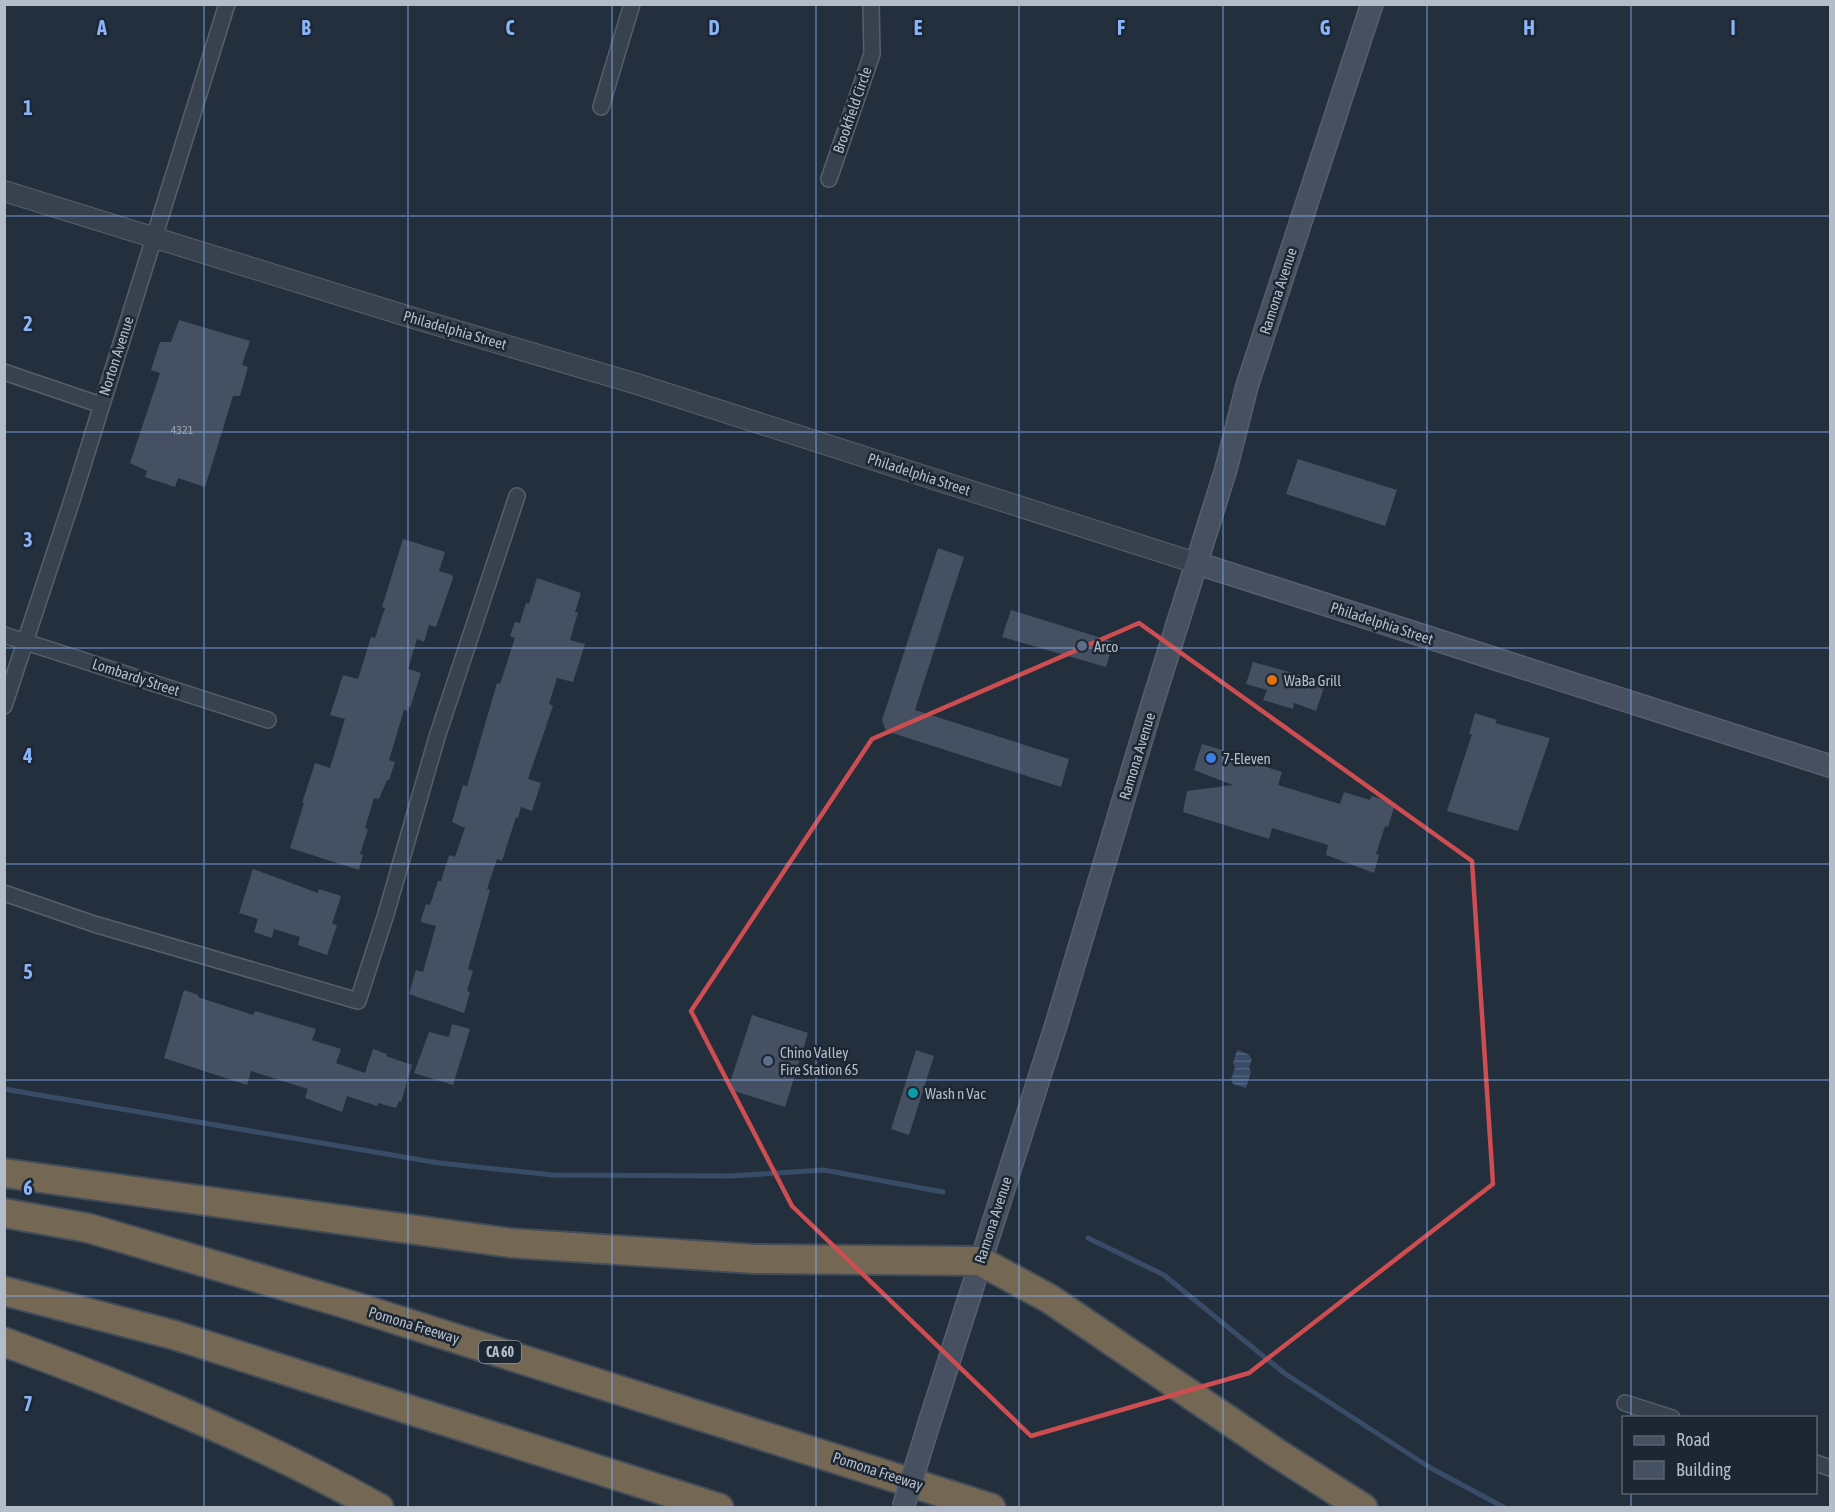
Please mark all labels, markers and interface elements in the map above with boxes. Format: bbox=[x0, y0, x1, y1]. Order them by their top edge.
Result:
text: A bbox=[96, 16, 107, 39]
text: B bbox=[301, 16, 311, 39]
text: C bbox=[506, 16, 515, 39]
text: D bbox=[708, 16, 720, 39]
text: E bbox=[914, 16, 923, 39]
text: F bbox=[1117, 16, 1125, 39]
text: G bbox=[1320, 16, 1331, 39]
text: H bbox=[1523, 16, 1535, 39]
text: I bbox=[1730, 16, 1736, 39]
street label: Brookfield Circle bbox=[829, 64, 875, 156]
text: 1 bbox=[23, 96, 33, 119]
street label: Ramona Avenue bbox=[1256, 245, 1300, 336]
street label: Philadelphia Street bbox=[401, 307, 509, 353]
text: 2 bbox=[23, 312, 33, 335]
street label: Norton Avenue bbox=[95, 314, 137, 398]
house number: 4321 bbox=[171, 423, 194, 437]
street label: Philadelphia Street bbox=[866, 449, 972, 499]
text: 3 bbox=[23, 528, 33, 551]
street label: Philadelphia Street bbox=[1329, 598, 1435, 648]
place label: Arco bbox=[1094, 638, 1118, 655]
marker: Arco bbox=[1075, 639, 1089, 653]
street label: Lombardy Street bbox=[90, 655, 182, 699]
place label: WaBa Grill bbox=[1284, 672, 1341, 689]
marker: WaBa Grill bbox=[1265, 673, 1279, 687]
street label: Ramona Avenue bbox=[1116, 710, 1158, 802]
text: 4 bbox=[22, 744, 33, 767]
place label: 7-Eleven bbox=[1223, 750, 1271, 767]
marker: 7-Eleven bbox=[1204, 751, 1218, 765]
text: 5 bbox=[23, 960, 33, 983]
place label: Chino Valley Fire Station 65 bbox=[780, 1044, 859, 1078]
marker: Chino Valley Fire Station 65 bbox=[761, 1054, 775, 1068]
place label: Wash n Vac bbox=[925, 1085, 986, 1102]
marker: Wash n Vac bbox=[906, 1086, 920, 1100]
street label: Ramona Avenue bbox=[971, 1174, 1015, 1265]
text: 6 bbox=[23, 1176, 33, 1199]
street label: Pomona Freeway bbox=[367, 1303, 461, 1347]
road number: CA 60 bbox=[479, 1341, 521, 1363]
text: 7 bbox=[23, 1392, 33, 1415]
legend bbox=[1622, 1416, 1817, 1494]
text: Road bbox=[1676, 1429, 1710, 1450]
street label: Pomona Freeway bbox=[831, 1448, 925, 1494]
text: Building bbox=[1676, 1459, 1731, 1480]

